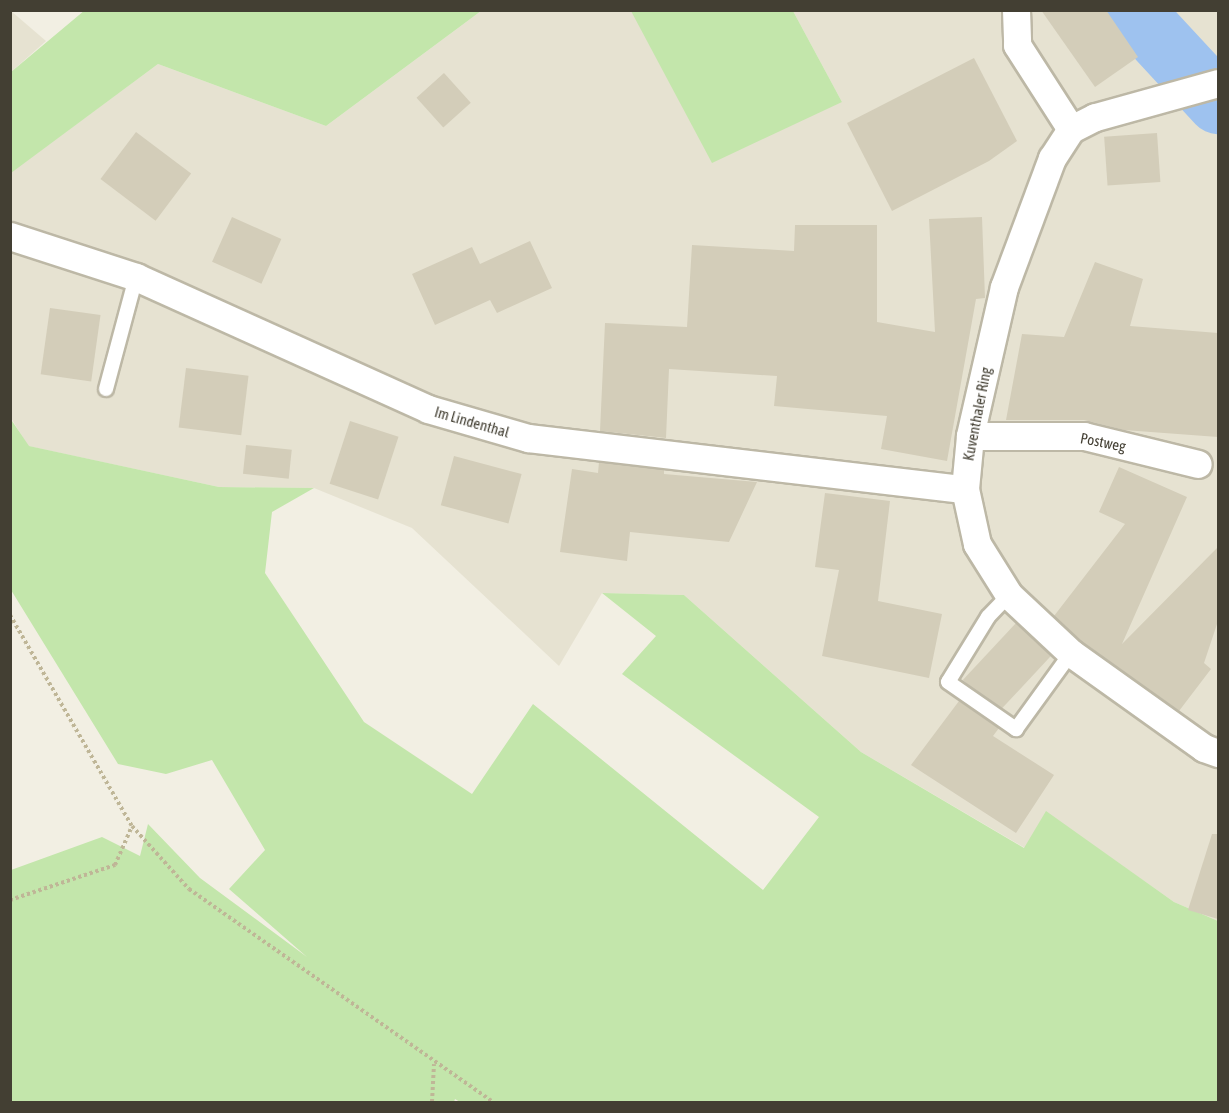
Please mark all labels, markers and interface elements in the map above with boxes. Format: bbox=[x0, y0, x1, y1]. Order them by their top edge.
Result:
street label: Kuventhaler Ring bbox=[959, 366, 995, 462]
street label: Im Lindenthal bbox=[433, 403, 511, 441]
street label: Postweg bbox=[1079, 429, 1127, 455]

